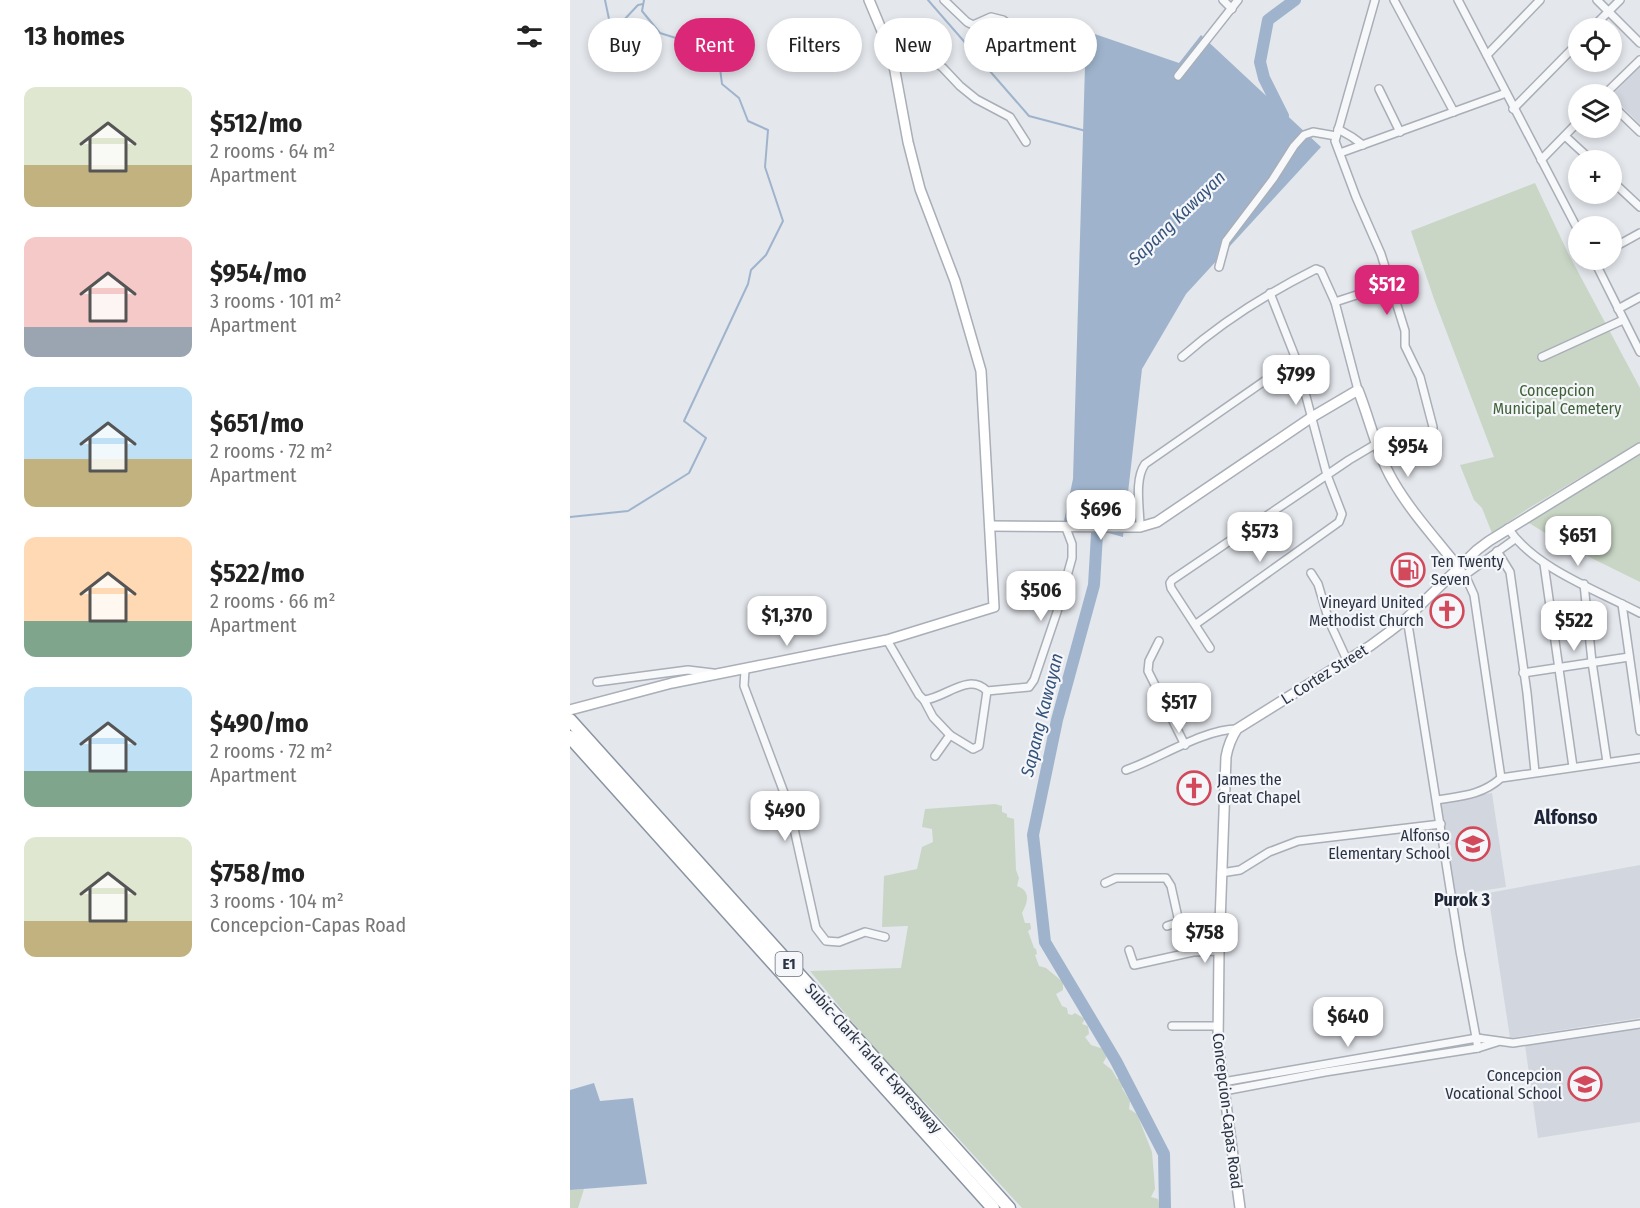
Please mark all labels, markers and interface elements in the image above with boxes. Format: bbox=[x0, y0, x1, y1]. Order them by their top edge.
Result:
chip: Buy bbox=[588, 18, 662, 72]
chip: Rent bbox=[674, 18, 755, 72]
chip: Filters bbox=[767, 18, 862, 72]
chip: New bbox=[874, 18, 952, 72]
chip: Apartment bbox=[964, 18, 1097, 72]
map controls bbox=[1568, 18, 1622, 270]
button: locate bbox=[1568, 18, 1622, 72]
icon: filters bbox=[513, 20, 546, 53]
text: 13 homes bbox=[24, 21, 125, 52]
button: layers bbox=[1568, 84, 1622, 138]
text: $512/mo bbox=[210, 108, 302, 139]
icon: home bbox=[72, 111, 144, 183]
text: 2 rooms · 64 m² bbox=[210, 139, 335, 163]
button: + bbox=[1568, 150, 1622, 204]
text: Apartment bbox=[210, 163, 297, 187]
water label: Sapang Kawayan bbox=[1123, 166, 1230, 270]
button: − bbox=[1568, 216, 1622, 270]
text: $954/mo bbox=[210, 258, 307, 289]
icon: home bbox=[72, 261, 144, 333]
pin: $512 bbox=[1351, 265, 1423, 316]
text: $512 bbox=[1369, 272, 1405, 296]
text: 3 rooms · 101 m² bbox=[210, 289, 341, 313]
text: Apartment bbox=[210, 313, 297, 337]
pin: $799 bbox=[1260, 355, 1332, 406]
text: $799 bbox=[1277, 362, 1315, 386]
park label: Concepcion Municipal Cemetery bbox=[1493, 381, 1622, 418]
text: $651/mo bbox=[210, 408, 304, 439]
icon: home bbox=[72, 411, 144, 483]
pin: $954 bbox=[1372, 427, 1444, 478]
text: $954 bbox=[1388, 434, 1428, 458]
text: 2 rooms · 72 m² bbox=[210, 439, 332, 463]
text: Apartment bbox=[210, 463, 297, 487]
pin: $696 bbox=[1065, 490, 1137, 541]
text: $696 bbox=[1081, 497, 1121, 521]
pin: $573 bbox=[1224, 512, 1296, 563]
pin: $651 bbox=[1542, 516, 1614, 567]
text: $573 bbox=[1241, 519, 1279, 543]
text: $651 bbox=[1559, 523, 1597, 547]
fuel station icon: Ten Twenty Seven bbox=[1390, 552, 1426, 588]
place label: Ten Twenty Seven bbox=[1431, 552, 1505, 589]
text: $522/mo bbox=[210, 558, 305, 589]
icon: home bbox=[72, 561, 144, 633]
pin: $506 bbox=[1005, 571, 1077, 622]
text: $506 bbox=[1020, 578, 1062, 602]
text: 2 rooms · 66 m² bbox=[210, 589, 336, 613]
place label: Vineyard United Methodist Church bbox=[1309, 593, 1424, 630]
church icon: Vineyard United Methodist Church bbox=[1429, 593, 1465, 629]
pin: $1,370 bbox=[738, 596, 836, 647]
pin: $522 bbox=[1538, 601, 1610, 652]
text: $1,370 bbox=[761, 603, 813, 627]
text: $522 bbox=[1555, 608, 1593, 632]
text: Apartment bbox=[210, 613, 297, 637]
street label: L. Cortez Street bbox=[1278, 640, 1372, 709]
water label: Sapang Kawayan bbox=[1016, 651, 1068, 780]
pin: $517 bbox=[1143, 683, 1215, 734]
text: $517 bbox=[1161, 690, 1197, 714]
text: $490/mo bbox=[210, 708, 309, 739]
icon: home bbox=[72, 711, 144, 783]
text: 2 rooms · 72 m² bbox=[210, 739, 332, 763]
text: Apartment bbox=[210, 763, 297, 787]
church icon: James the Great Chapel bbox=[1176, 770, 1212, 806]
place label: James the Great Chapel bbox=[1217, 770, 1301, 807]
pin: $490 bbox=[749, 791, 821, 842]
text: $490 bbox=[764, 798, 806, 822]
district label: Alfonso bbox=[1533, 805, 1598, 829]
place label: Alfonso Elementary School bbox=[1328, 826, 1450, 863]
school or university icon: Alfonso Elementary School bbox=[1455, 826, 1491, 862]
text: $758/mo bbox=[210, 858, 305, 889]
icon: home bbox=[72, 861, 144, 933]
text: 3 rooms · 104 m² bbox=[210, 889, 344, 913]
district label: Purok 3 bbox=[1434, 889, 1490, 911]
text: Concepcion-Capas Road bbox=[210, 913, 406, 937]
pin: $758 bbox=[1169, 913, 1241, 964]
text: $758 bbox=[1186, 920, 1224, 944]
road number: E1 bbox=[776, 952, 802, 976]
street label: Subic-Clark-Tarlac Expressway bbox=[801, 979, 947, 1138]
pin: $640 bbox=[1312, 997, 1384, 1048]
text: $640 bbox=[1327, 1004, 1369, 1028]
street label: Concepcion-Capas Road bbox=[1209, 1032, 1246, 1190]
place label: Concepcion Vocational School bbox=[1445, 1066, 1562, 1103]
school or university icon: Concepcion Vocational School bbox=[1567, 1066, 1603, 1102]

